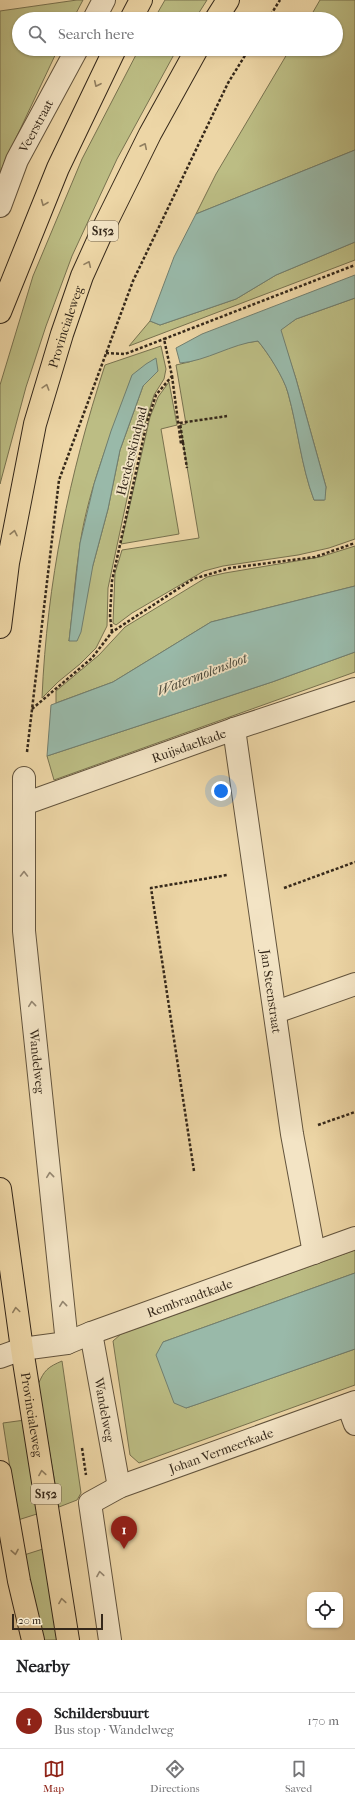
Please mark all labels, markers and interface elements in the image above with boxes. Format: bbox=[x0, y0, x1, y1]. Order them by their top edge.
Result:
search box bbox=[12, 12, 343, 56]
icon: search bbox=[26, 23, 48, 45]
text: Search here bbox=[58, 25, 134, 43]
one-way arrow bbox=[94, 79, 102, 87]
street label: Veerstraat bbox=[15, 97, 56, 156]
one-way arrow bbox=[139, 143, 147, 151]
one-way arrow bbox=[41, 198, 49, 206]
road number: S152 bbox=[88, 221, 118, 241]
one-way arrow bbox=[83, 260, 91, 268]
street label: Provincialeweg bbox=[45, 283, 86, 370]
one-way arrow bbox=[41, 383, 50, 390]
street label: Herderskindpad bbox=[113, 404, 150, 497]
one-way arrow bbox=[9, 530, 17, 537]
water label: Watermolensloot bbox=[155, 649, 250, 699]
street label: Ruijsdaelkade bbox=[150, 725, 229, 766]
your location bbox=[211, 781, 231, 801]
one-way arrow bbox=[20, 871, 28, 877]
street label: Jan Steenstraat bbox=[258, 948, 285, 1035]
one-way arrow bbox=[27, 1001, 36, 1007]
street label: Wandelweg bbox=[26, 1027, 48, 1096]
one-way arrow bbox=[45, 1172, 54, 1178]
street label: Rembrandtkade bbox=[145, 1276, 235, 1320]
one-way arrow bbox=[59, 1301, 68, 1307]
one-way arrow bbox=[12, 1307, 21, 1313]
street label: Provincialeweg bbox=[18, 1371, 46, 1459]
street label: Wandelweg bbox=[91, 1375, 118, 1444]
street label: Johan Vermeerkade bbox=[166, 1425, 276, 1477]
one-way arrow bbox=[38, 1470, 47, 1476]
road number: S152 bbox=[31, 1484, 61, 1504]
pin: 1 bbox=[111, 1516, 137, 1549]
one-way arrow bbox=[10, 1549, 19, 1555]
one-way arrow bbox=[96, 1571, 105, 1577]
map controls bbox=[307, 1592, 343, 1628]
button: locate bbox=[307, 1592, 343, 1628]
one-way arrow bbox=[58, 1598, 67, 1605]
scale bar bbox=[12, 1612, 103, 1631]
text: 20 m bbox=[18, 1614, 41, 1627]
text: Nearby bbox=[16, 1656, 70, 1676]
text: Schildersbuurt bbox=[54, 1704, 149, 1722]
text: 1 bbox=[27, 1713, 31, 1728]
text: 170 m bbox=[307, 1713, 339, 1728]
text: Bus stop · Wandelweg bbox=[54, 1722, 174, 1737]
tab: Map bbox=[43, 1758, 65, 1795]
tab: Directions bbox=[150, 1758, 200, 1795]
tab: Saved bbox=[285, 1758, 312, 1795]

